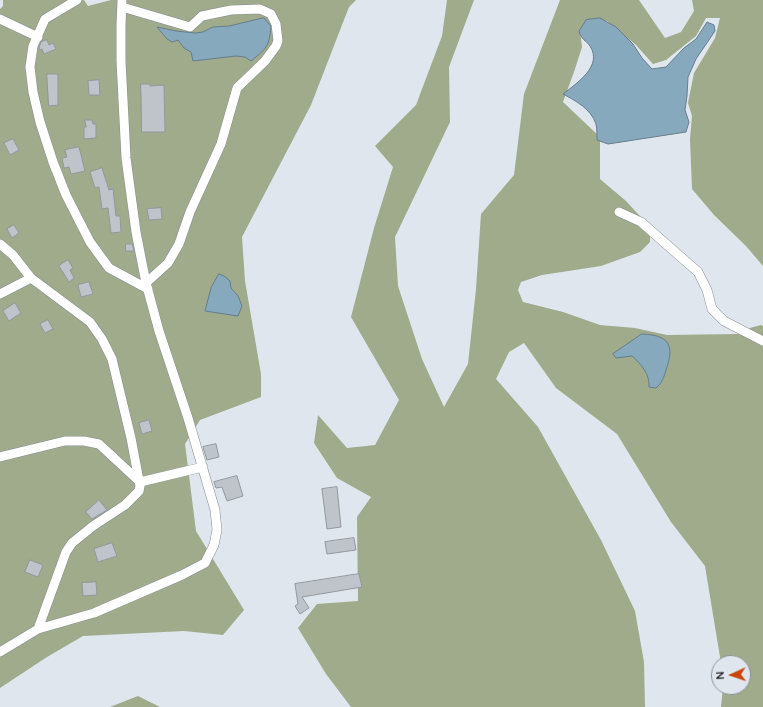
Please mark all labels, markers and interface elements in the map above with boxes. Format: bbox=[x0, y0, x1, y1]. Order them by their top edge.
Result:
north arrow bbox=[711, 655, 751, 695]
text: N bbox=[713, 671, 727, 680]

